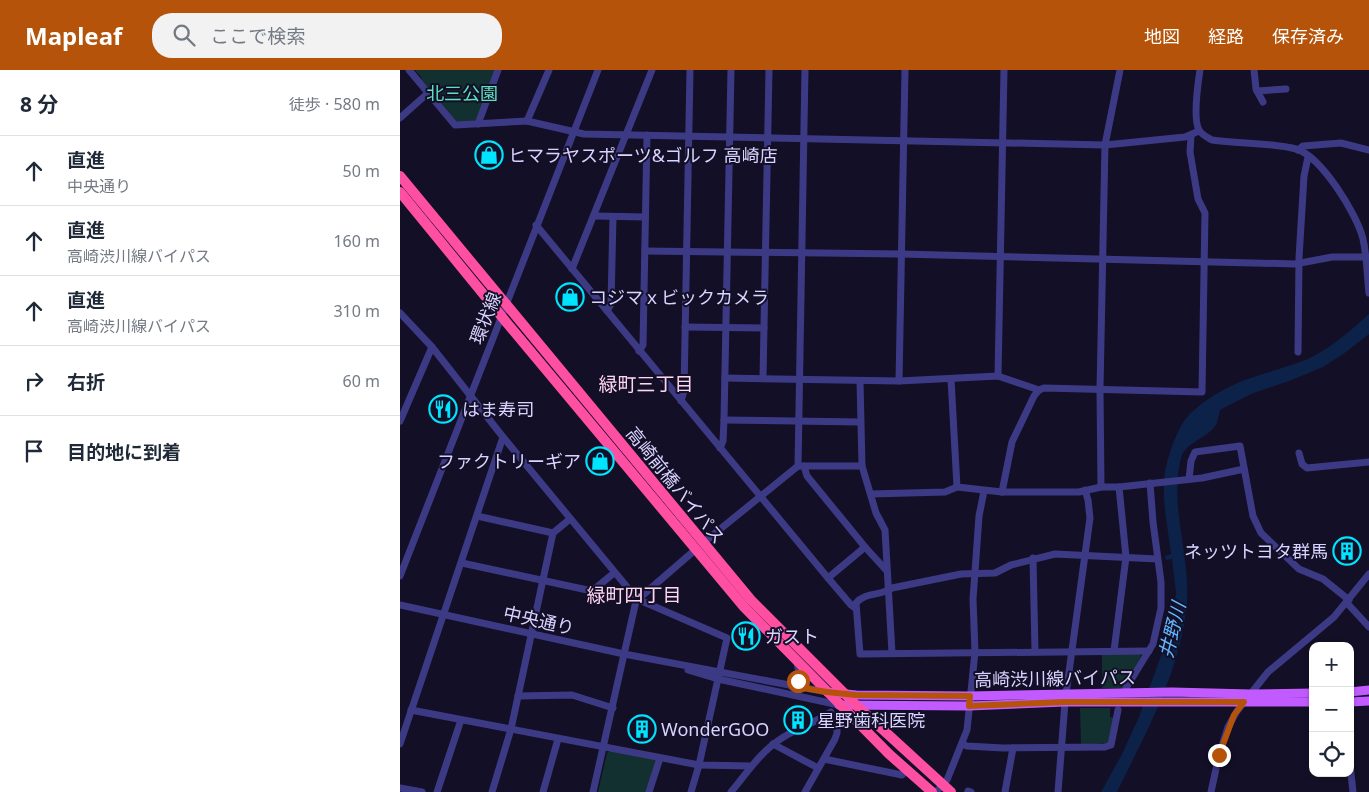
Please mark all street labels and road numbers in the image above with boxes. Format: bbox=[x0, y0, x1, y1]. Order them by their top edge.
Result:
street label: 環状線 bbox=[464, 288, 506, 348]
street label: 高崎前橋バイパス bbox=[621, 422, 731, 548]
street label: 中央通り bbox=[501, 600, 577, 640]
street label: 高崎渋川線バイパス bbox=[974, 665, 1136, 691]

